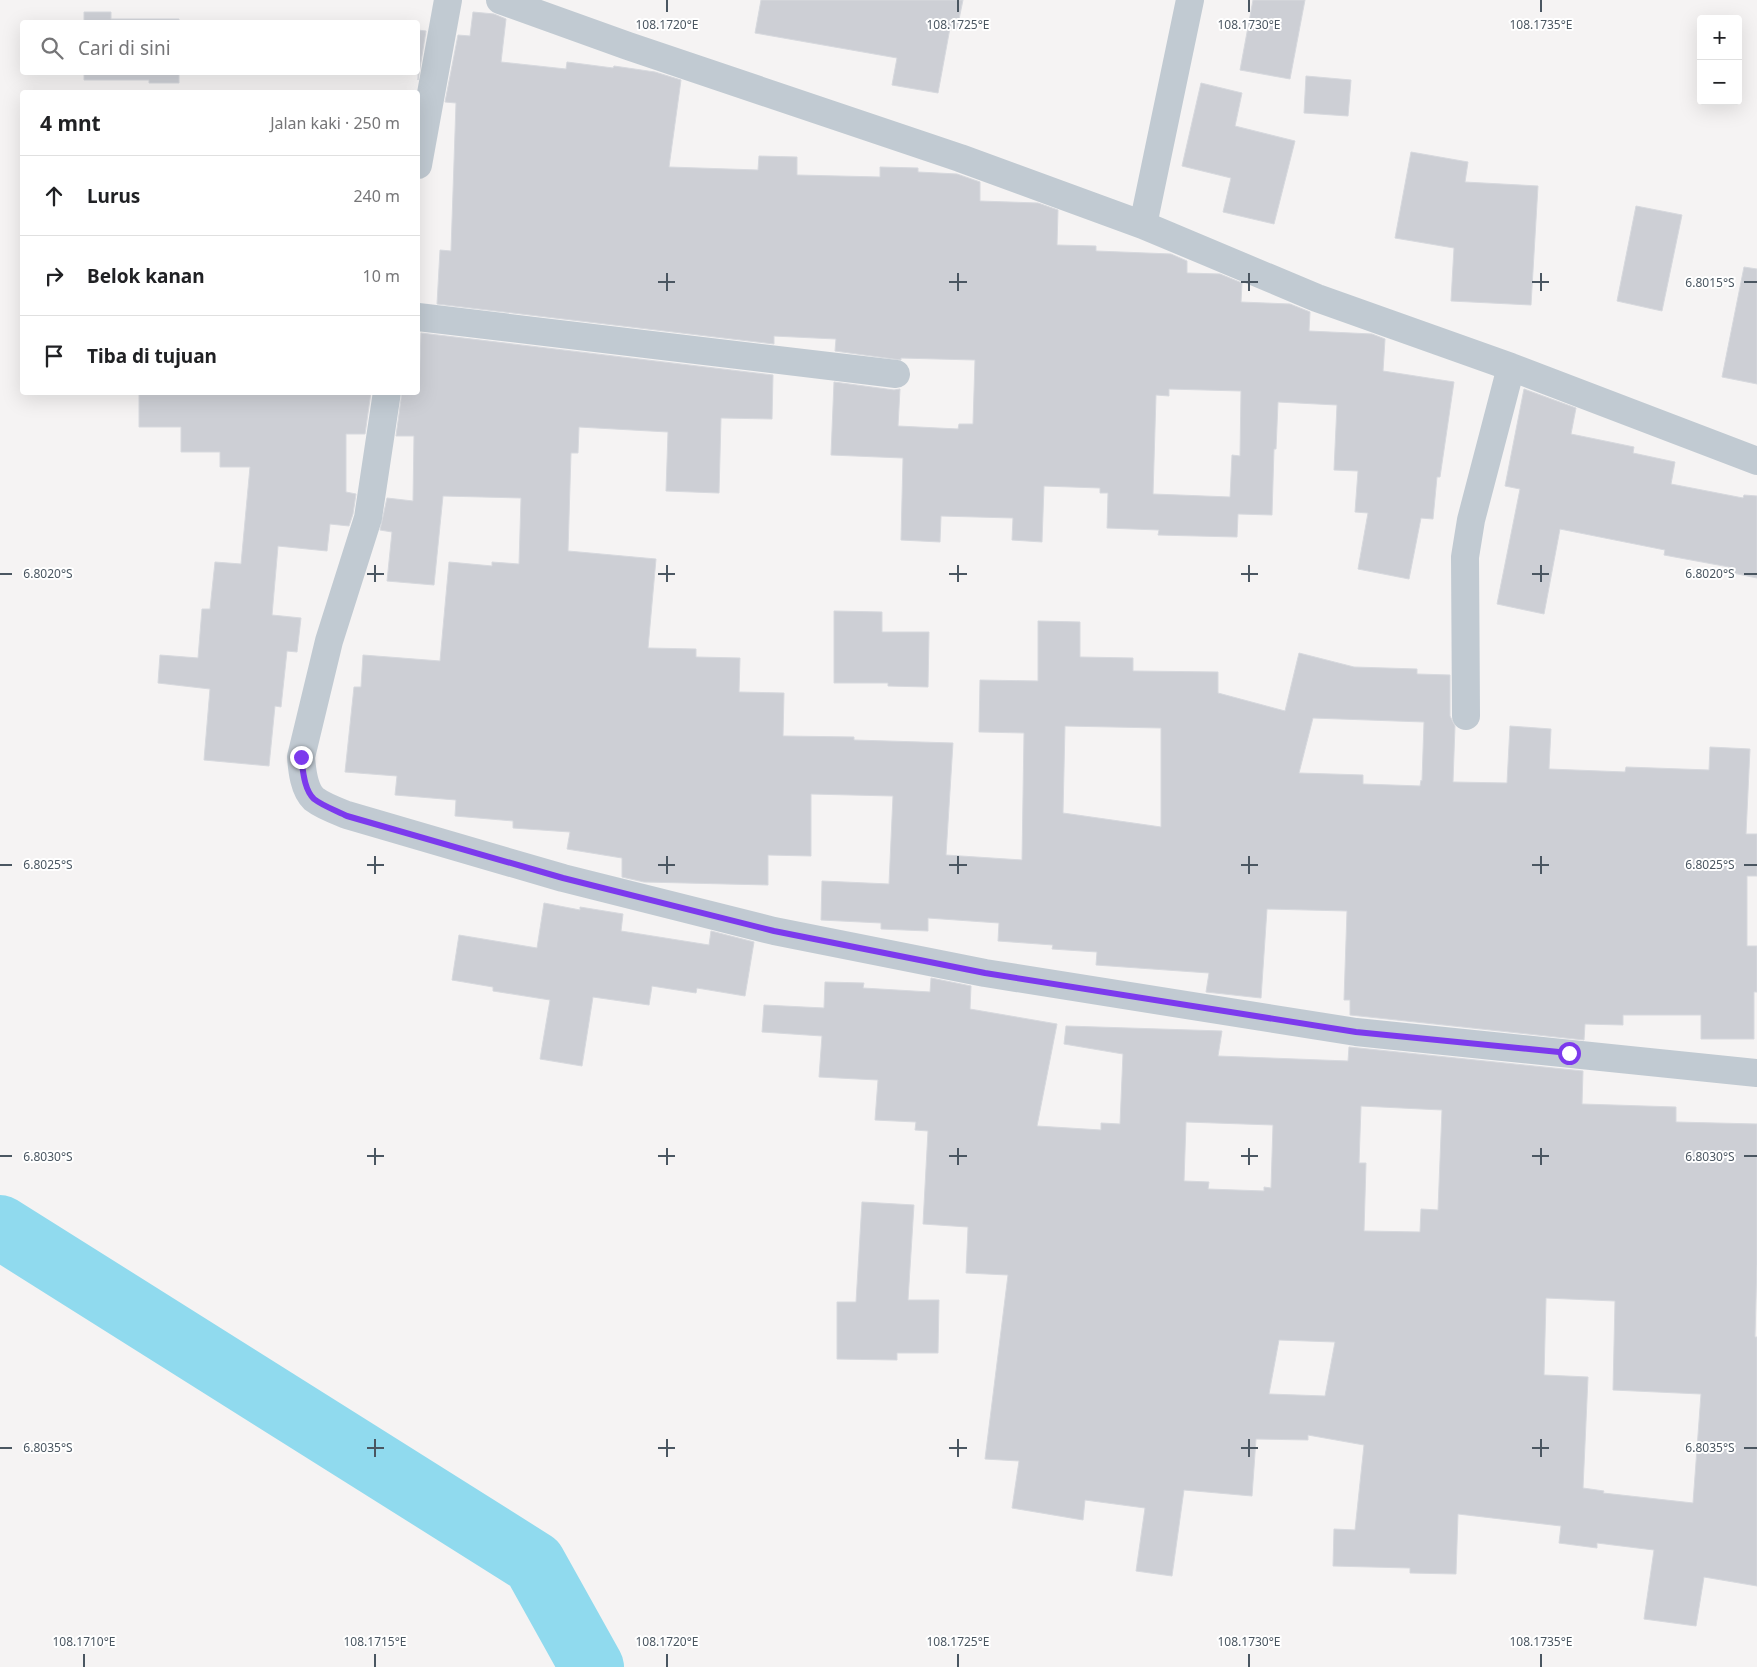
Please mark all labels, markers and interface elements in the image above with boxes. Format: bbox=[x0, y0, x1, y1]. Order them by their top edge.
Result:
map controls bbox=[1697, 15, 1742, 105]
button: + bbox=[1697, 15, 1742, 60]
text: 108.1720°E bbox=[635, 16, 699, 33]
text: 108.1725°E bbox=[926, 16, 990, 33]
text: 108.1730°E bbox=[1217, 16, 1281, 33]
text: 108.1735°E bbox=[1509, 16, 1573, 33]
search box bbox=[20, 20, 420, 75]
icon: search bbox=[38, 34, 66, 62]
text: Cari di sini bbox=[78, 35, 171, 61]
button: − bbox=[1697, 60, 1742, 105]
text: 4 mnt bbox=[40, 109, 101, 137]
text: Jalan kaki · 250 m bbox=[270, 112, 400, 134]
icon: ahead bbox=[40, 182, 68, 210]
text: Lurus bbox=[87, 183, 140, 209]
text: 240 m bbox=[353, 185, 400, 207]
icon: right bbox=[40, 262, 68, 290]
text: Belok kanan bbox=[87, 263, 204, 289]
text: 10 m bbox=[363, 265, 400, 287]
text: 6.8015°S bbox=[1685, 274, 1735, 291]
icon: arrive bbox=[40, 342, 68, 370]
text: Tiba di tujuan bbox=[87, 343, 217, 369]
text: 6.8020°S bbox=[23, 565, 73, 582]
text: 6.8020°S bbox=[1685, 565, 1735, 582]
route end bbox=[290, 746, 313, 769]
text: 6.8025°S bbox=[23, 856, 73, 873]
text: 6.8025°S bbox=[1685, 856, 1735, 873]
route start bbox=[1558, 1042, 1581, 1065]
text: 6.8030°S bbox=[23, 1148, 73, 1165]
text: 6.8030°S bbox=[1685, 1148, 1735, 1165]
text: 6.8035°S bbox=[23, 1439, 73, 1456]
text: 6.8035°S bbox=[1685, 1439, 1735, 1456]
text: 108.1710°E bbox=[52, 1633, 116, 1650]
text: 108.1715°E bbox=[343, 1633, 407, 1650]
text: 108.1720°E bbox=[635, 1633, 699, 1650]
text: 108.1725°E bbox=[926, 1633, 990, 1650]
text: 108.1730°E bbox=[1217, 1633, 1281, 1650]
text: 108.1735°E bbox=[1509, 1633, 1573, 1650]

